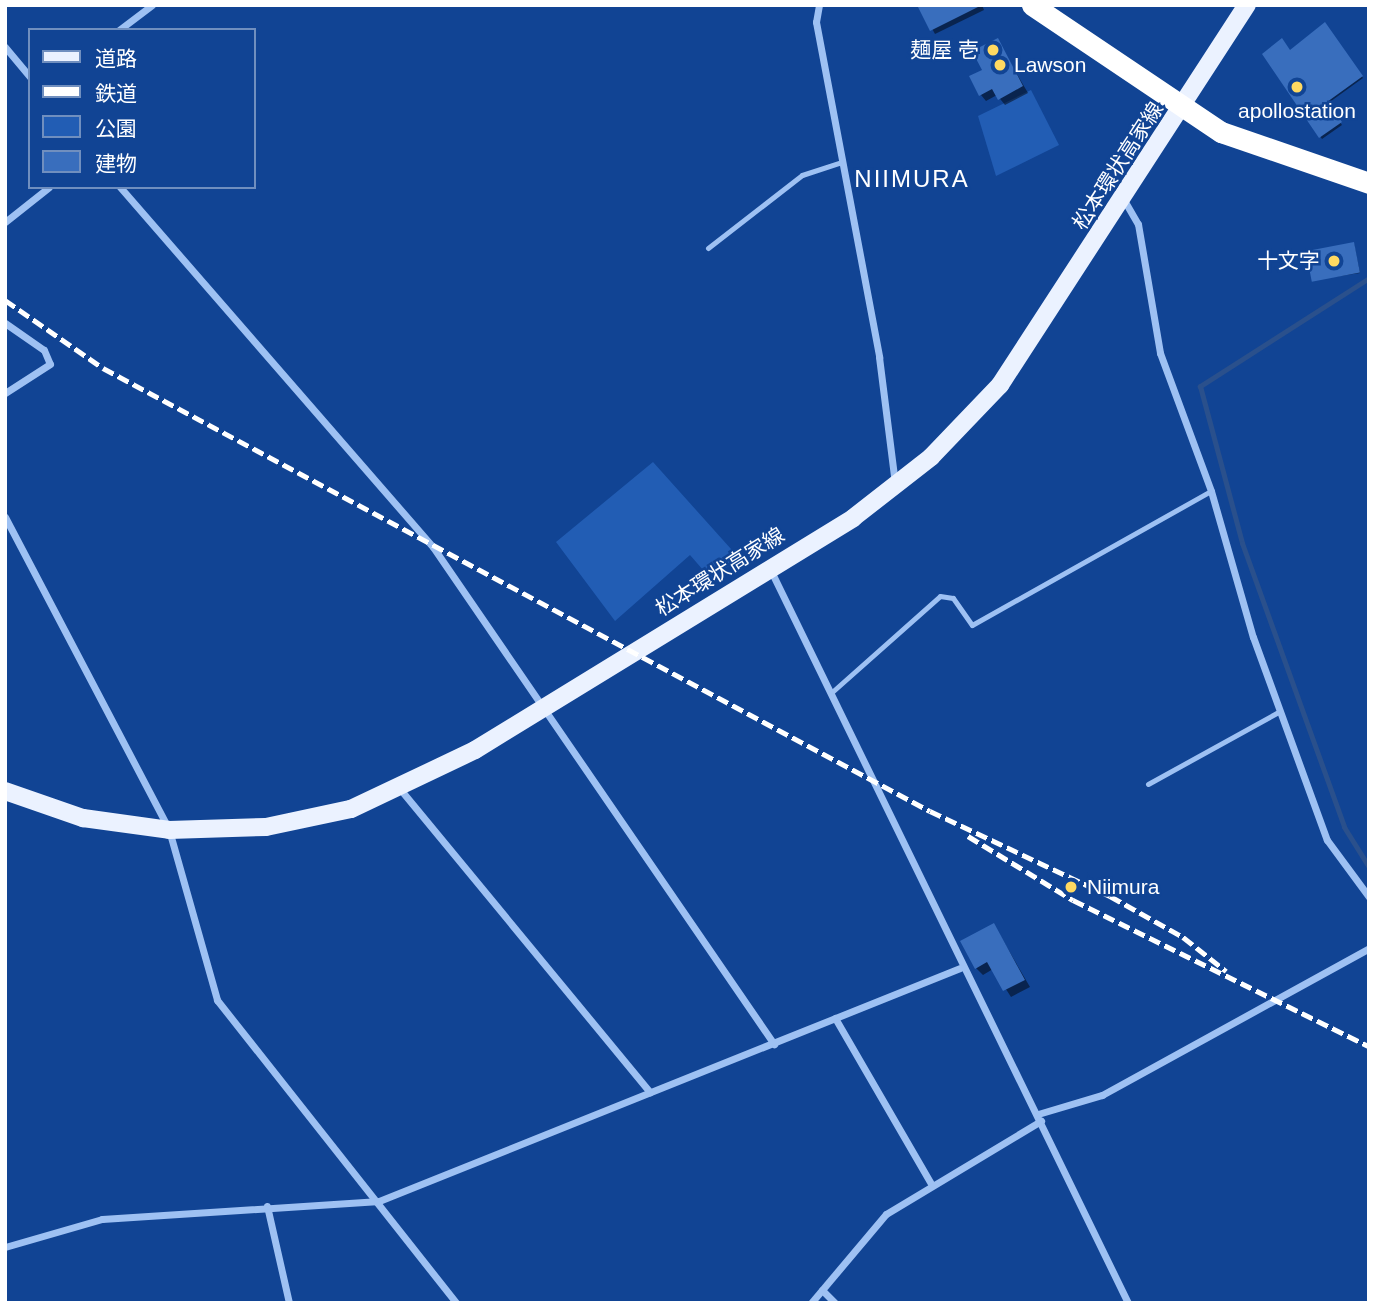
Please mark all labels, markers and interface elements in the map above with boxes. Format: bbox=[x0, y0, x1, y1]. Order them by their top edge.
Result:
legend bbox=[28, 28, 256, 189]
place label: 麺屋 壱 bbox=[910, 37, 979, 63]
marker: 麺屋 壱 bbox=[985, 42, 1001, 58]
text: 道路 bbox=[95, 47, 137, 70]
place label: Lawson bbox=[1014, 52, 1086, 78]
marker: Lawson bbox=[992, 57, 1008, 73]
marker: apollostation bbox=[1289, 79, 1305, 95]
text: 鉄道 bbox=[95, 82, 137, 105]
street label: 松本環状高家線 bbox=[1067, 97, 1169, 235]
place label: apollostation bbox=[1238, 98, 1356, 124]
text: 公園 bbox=[95, 117, 137, 140]
text: 建物 bbox=[95, 152, 137, 175]
district label: NIIMURA bbox=[855, 165, 969, 193]
place label: 十文字 bbox=[1257, 248, 1320, 274]
marker: 十文字 bbox=[1326, 253, 1342, 269]
street label: 松本環状高家線 bbox=[651, 522, 789, 622]
place label: Niimura bbox=[1087, 874, 1159, 900]
marker: Niimura bbox=[1061, 877, 1081, 897]

